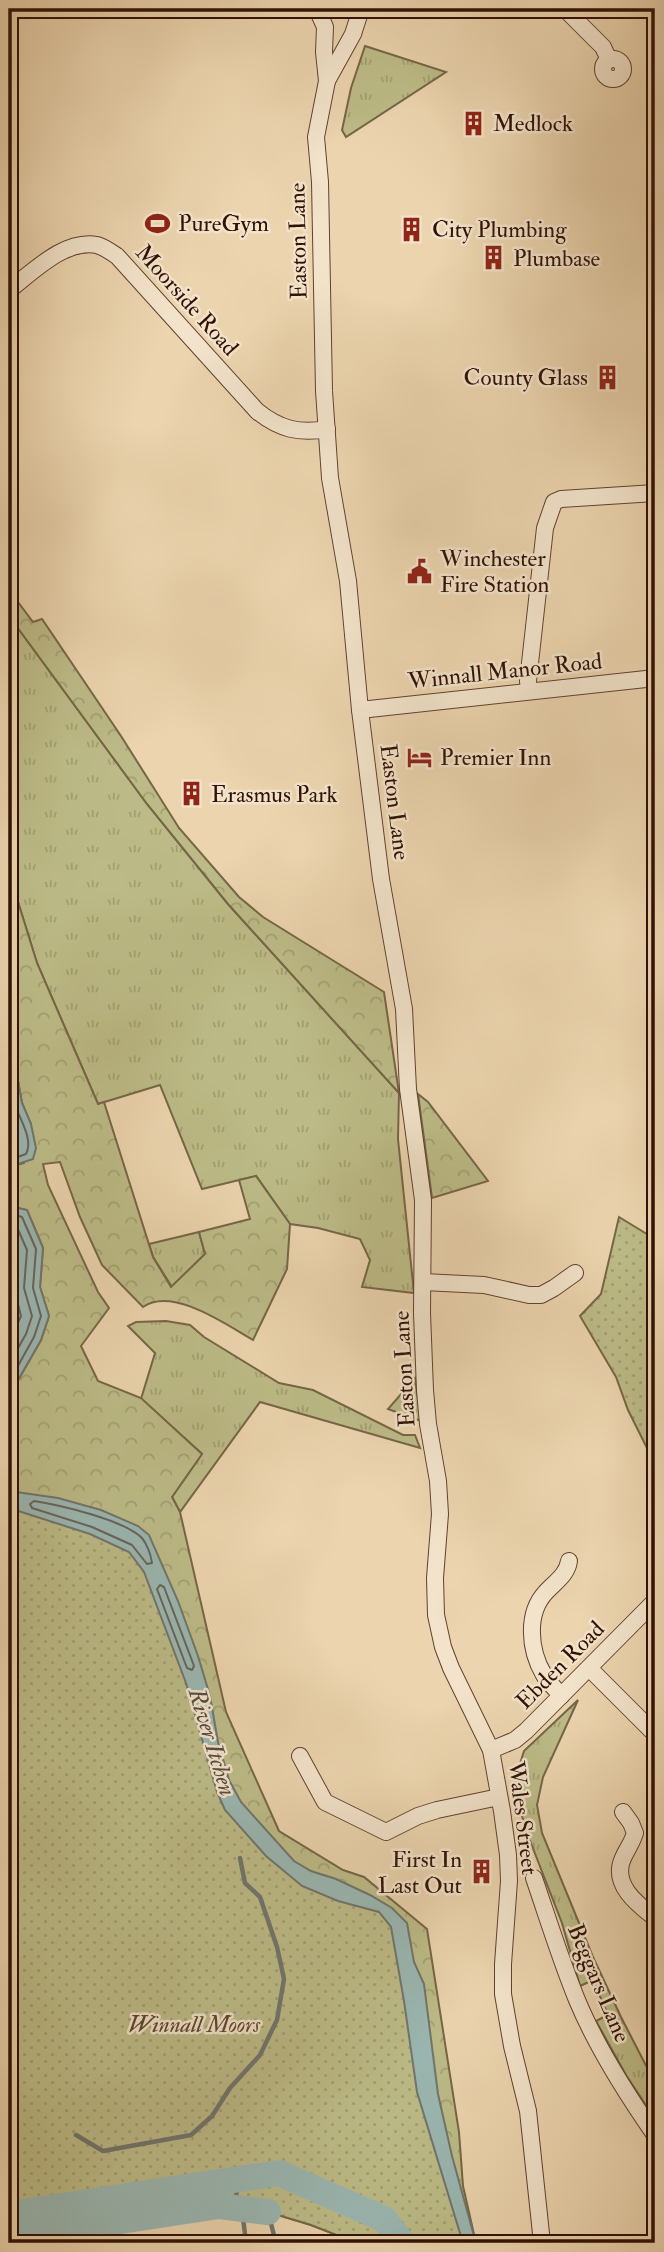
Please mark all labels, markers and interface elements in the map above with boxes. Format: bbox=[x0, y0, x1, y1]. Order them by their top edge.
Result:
building icon: Medlock bbox=[459, 109, 487, 137]
place label: Medlock bbox=[493, 109, 573, 138]
street label: Easton Lane bbox=[282, 182, 314, 300]
sports icon: PureGym bbox=[144, 209, 172, 237]
place label: PureGym bbox=[178, 209, 269, 238]
building icon: City Plumbing bbox=[398, 215, 426, 243]
place label: City Plumbing bbox=[432, 215, 567, 244]
street label: Moorside Road bbox=[129, 238, 245, 362]
building icon: Plumbase bbox=[479, 244, 507, 272]
place label: Plumbase bbox=[513, 244, 601, 273]
place label: County Glass bbox=[464, 363, 588, 392]
building icon: County Glass bbox=[594, 363, 622, 391]
place label: Winchester Fire Station bbox=[439, 544, 550, 599]
public building icon: Winchester Fire Station bbox=[406, 557, 434, 585]
street label: Winnall Manor Road bbox=[405, 646, 604, 696]
street label: Easton Lane bbox=[373, 742, 417, 862]
hotel icon: Premier Inn bbox=[406, 743, 434, 771]
place label: Premier Inn bbox=[440, 743, 551, 772]
building icon: Erasmus Park bbox=[177, 780, 205, 808]
place label: Erasmus Park bbox=[211, 780, 338, 809]
street label: Easton Lane bbox=[386, 1310, 422, 1428]
street label: Ebden Road bbox=[510, 1615, 610, 1715]
water label: River Itchen bbox=[181, 1683, 243, 1800]
street label: Wales Street bbox=[502, 1758, 544, 1877]
place label: First In Last Out bbox=[378, 1845, 462, 1900]
building icon: First In Last Out bbox=[468, 1858, 496, 1886]
street label: Beggars Lane bbox=[561, 1919, 637, 2047]
park label: Winnall Moors bbox=[128, 2010, 261, 2039]

